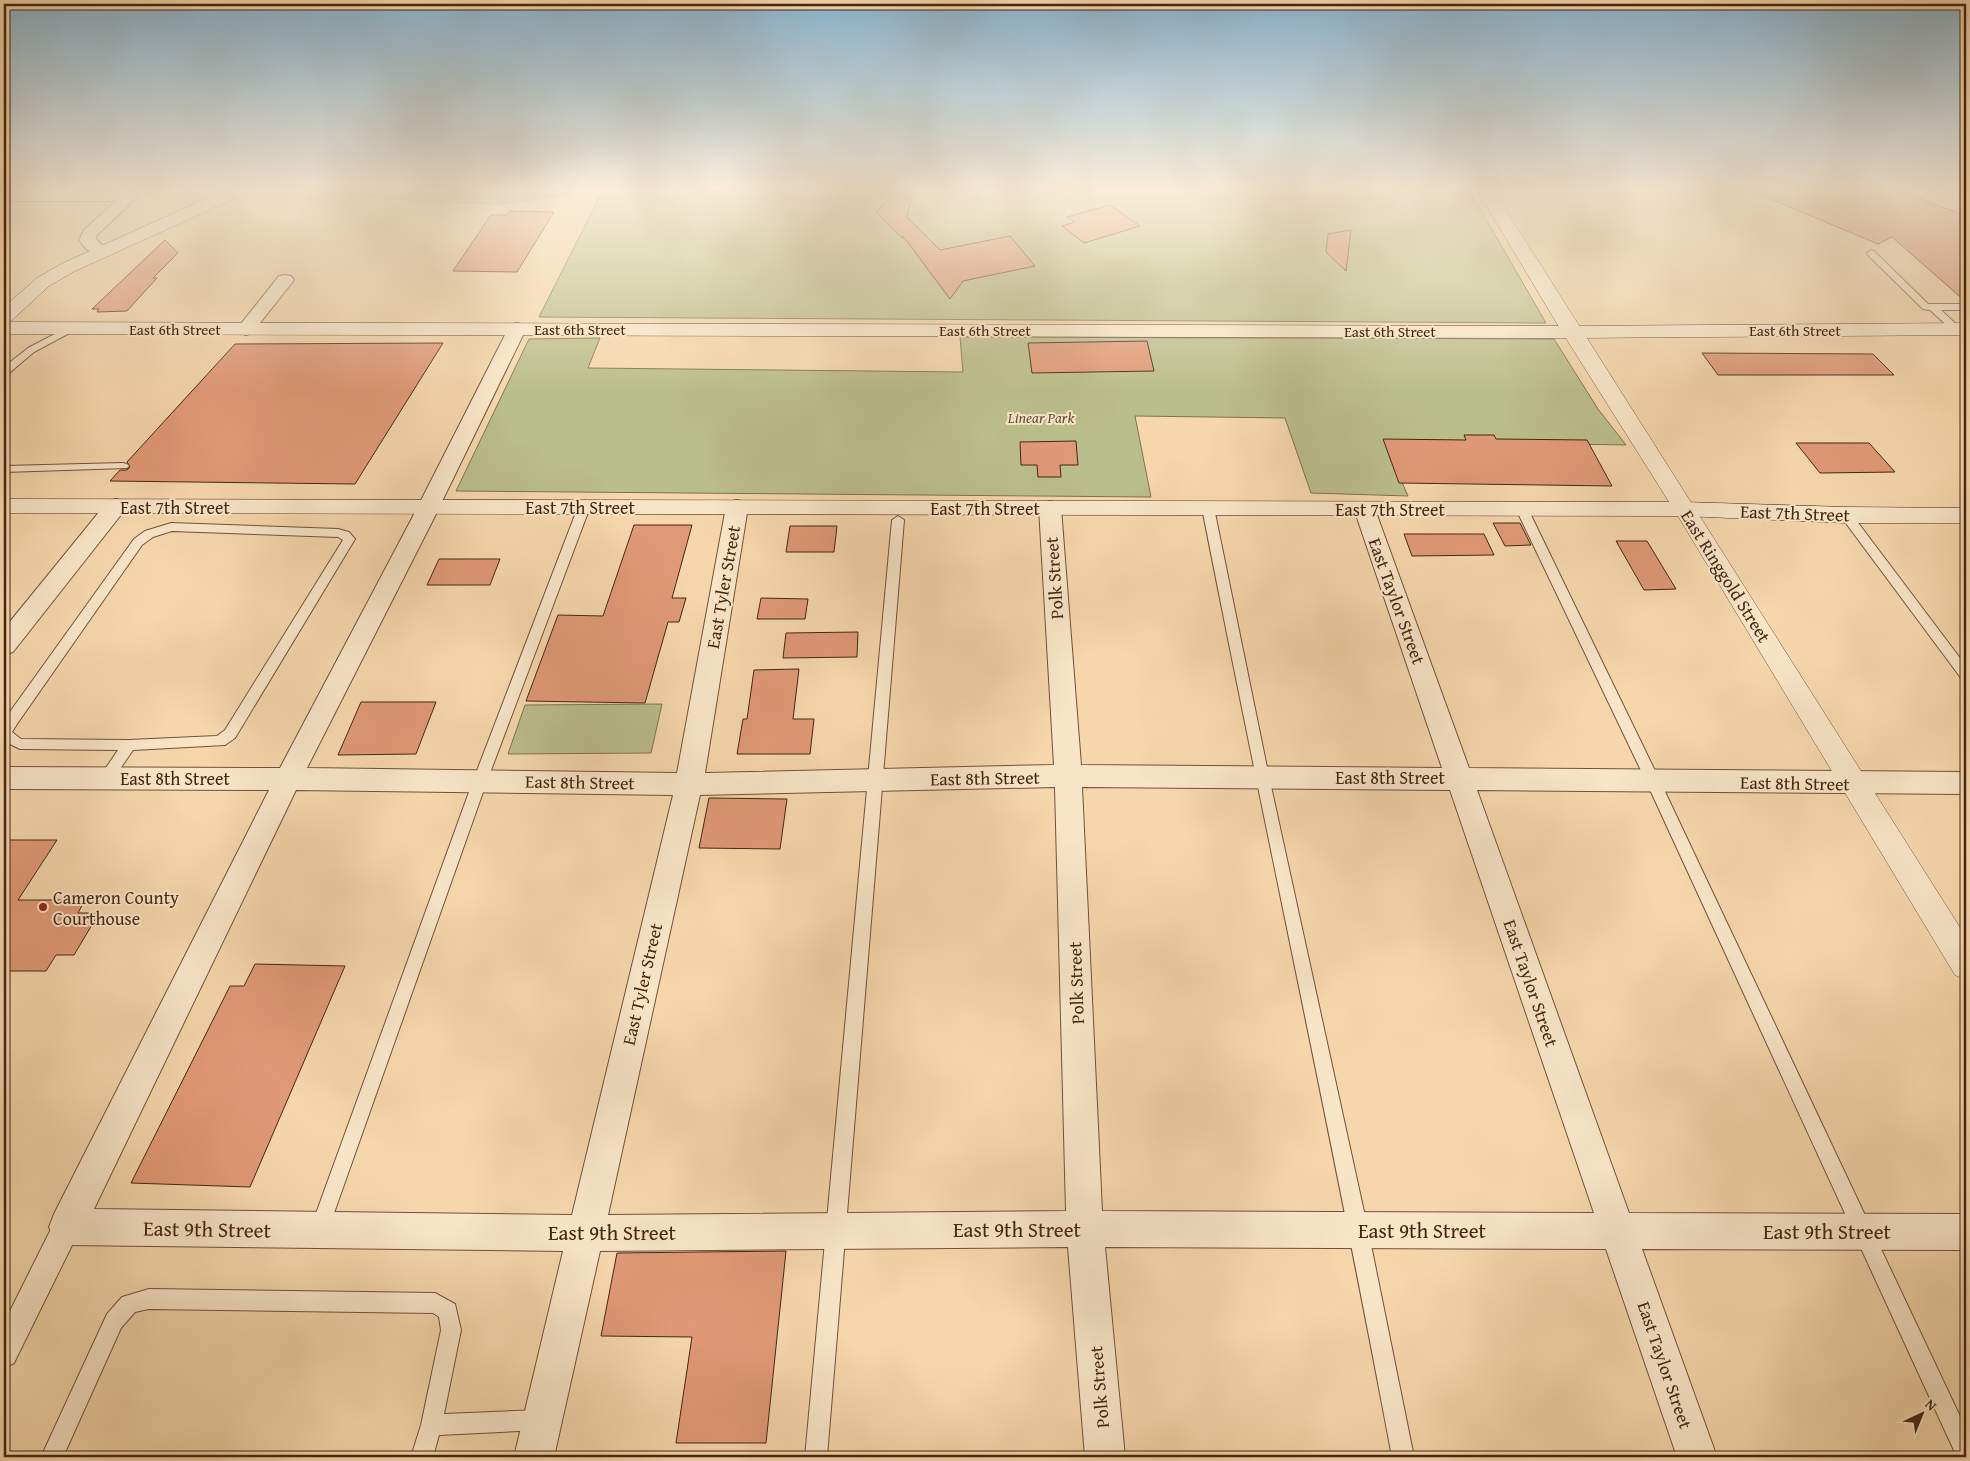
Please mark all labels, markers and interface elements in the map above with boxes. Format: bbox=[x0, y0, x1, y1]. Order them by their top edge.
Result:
street label: East 6th Street bbox=[129, 319, 221, 340]
street label: East 6th Street bbox=[534, 319, 626, 340]
street label: East 6th Street bbox=[939, 320, 1031, 341]
street label: East 6th Street bbox=[1749, 320, 1841, 341]
street label: East 6th Street bbox=[1344, 321, 1436, 342]
park label: Linear Park bbox=[1007, 407, 1074, 428]
street label: East 7th Street bbox=[120, 494, 230, 521]
street label: East 7th Street bbox=[525, 494, 635, 521]
street label: East 7th Street bbox=[930, 495, 1040, 522]
street label: East 7th Street bbox=[1335, 496, 1445, 523]
street label: East 7th Street bbox=[1740, 498, 1851, 528]
street label: East Ringgold Street bbox=[1674, 504, 1778, 648]
street label: East Tyler Street bbox=[699, 523, 747, 651]
street label: East Taylor Street bbox=[1362, 534, 1433, 669]
street label: Polk Street bbox=[1038, 535, 1070, 620]
street label: East 8th Street bbox=[930, 764, 1041, 792]
street label: East 8th Street bbox=[1335, 764, 1445, 791]
street label: East 8th Street bbox=[120, 765, 230, 792]
street label: East 8th Street bbox=[525, 768, 636, 796]
street label: East 8th Street bbox=[1740, 769, 1851, 797]
place label: Cameron County Courthouse bbox=[53, 884, 179, 932]
marker: Cameron County Courthouse bbox=[37, 901, 49, 913]
street label: East Taylor Street bbox=[1497, 916, 1566, 1051]
street label: East Tyler Street bbox=[615, 920, 669, 1048]
street label: Polk Street bbox=[1061, 941, 1091, 1025]
street label: East 9th Street bbox=[143, 1212, 272, 1246]
street label: East 9th Street bbox=[953, 1214, 1082, 1245]
street label: East 9th Street bbox=[1358, 1215, 1487, 1246]
street label: East 9th Street bbox=[1763, 1216, 1892, 1247]
street label: East 9th Street bbox=[548, 1217, 677, 1248]
street label: East Taylor Street bbox=[1631, 1298, 1700, 1433]
street label: Polk Street bbox=[1082, 1344, 1116, 1429]
north arrow bbox=[1898, 1388, 1948, 1438]
text: N bbox=[1921, 1394, 1942, 1416]

